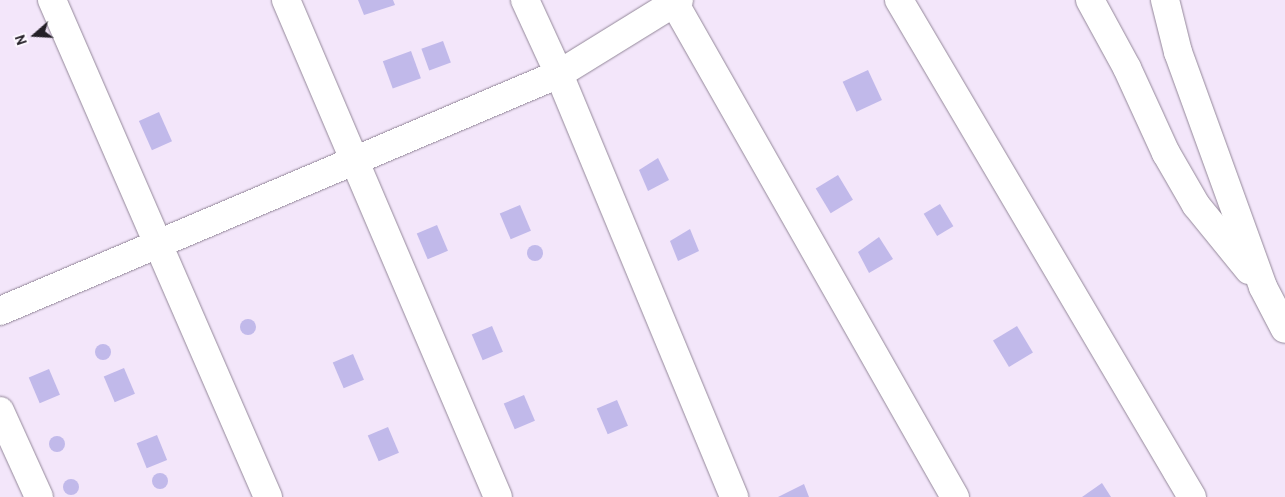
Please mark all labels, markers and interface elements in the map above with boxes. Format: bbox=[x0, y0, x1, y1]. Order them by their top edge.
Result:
north arrow bbox=[10, 10, 60, 60]
text: N bbox=[11, 32, 31, 47]

